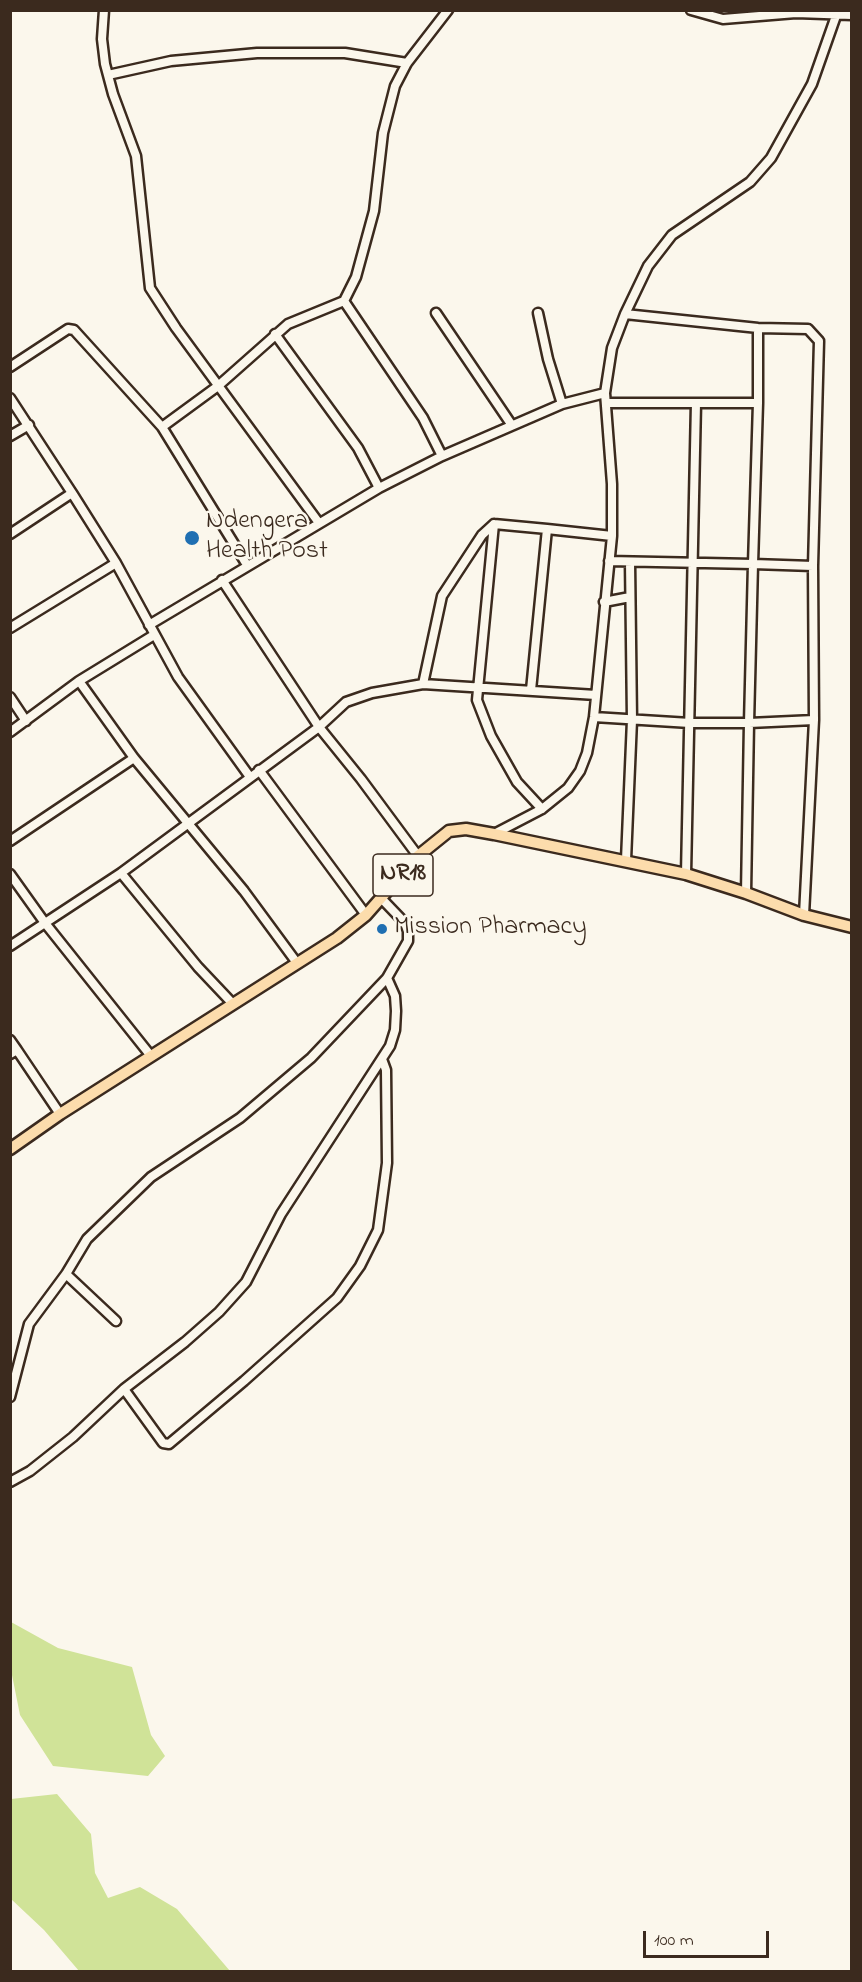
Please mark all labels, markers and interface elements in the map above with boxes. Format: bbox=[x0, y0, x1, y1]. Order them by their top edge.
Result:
place label: Ndengera Health Post bbox=[206, 507, 328, 568]
marker: Ndengera Health Post bbox=[183, 529, 201, 547]
road number: NR18 bbox=[373, 854, 433, 896]
place label: Mission Pharmacy bbox=[394, 913, 587, 945]
marker: Mission Pharmacy bbox=[375, 922, 389, 936]
scale bar bbox=[646, 1919, 772, 1957]
text: 100 m bbox=[654, 1928, 694, 1954]

